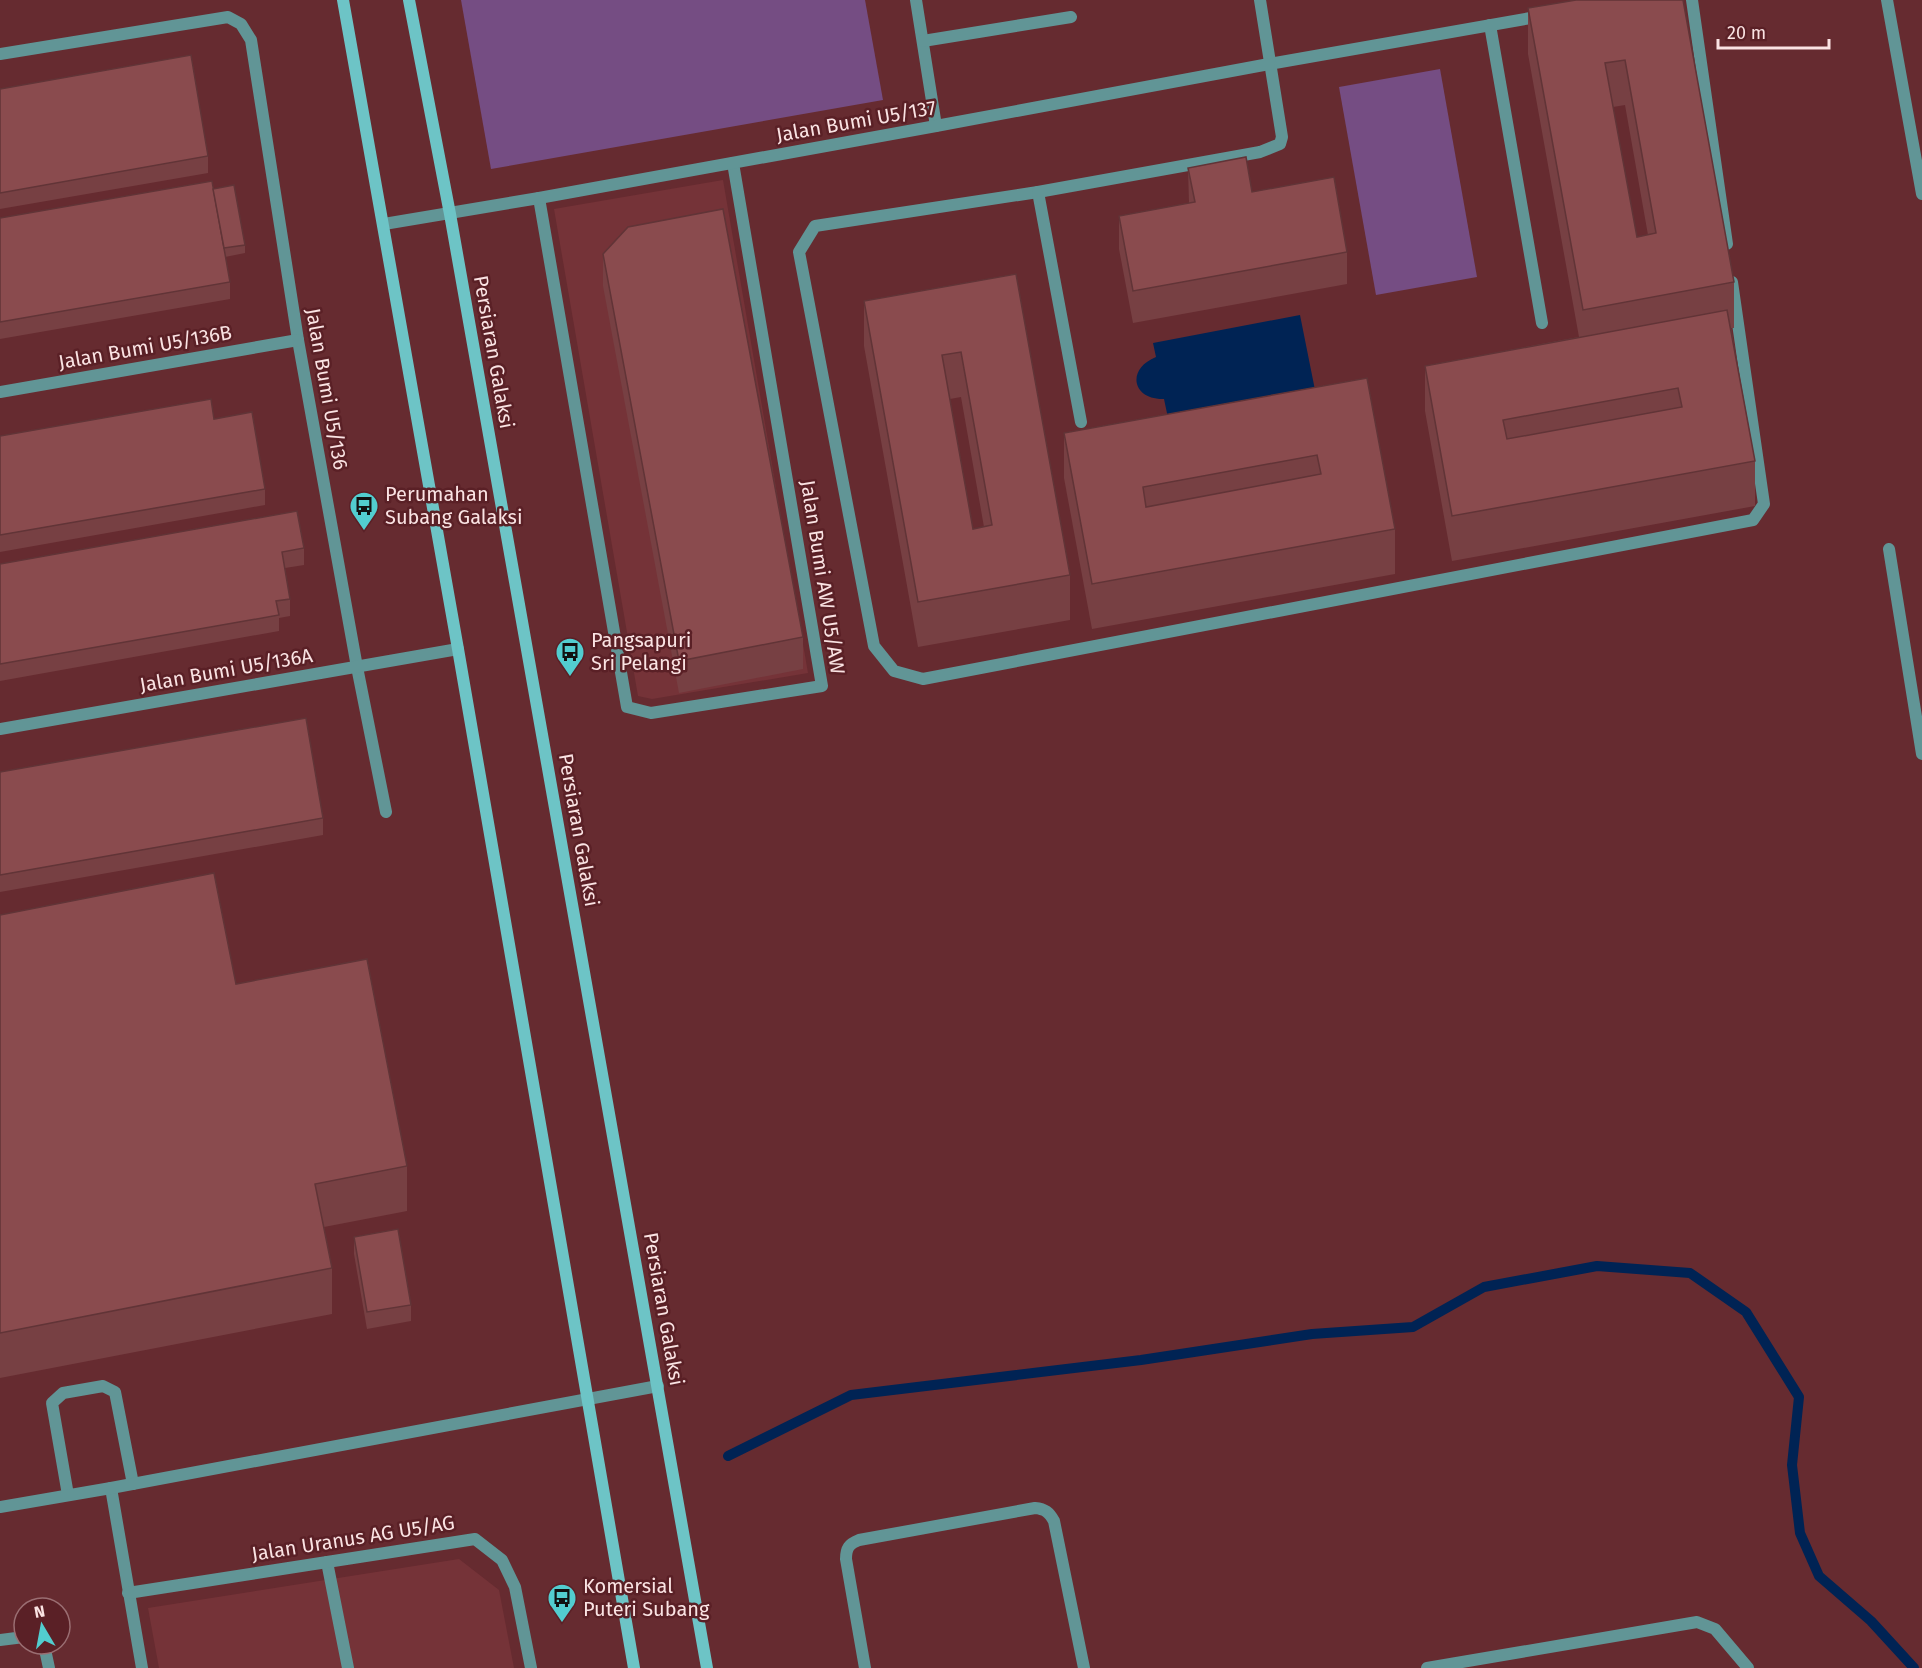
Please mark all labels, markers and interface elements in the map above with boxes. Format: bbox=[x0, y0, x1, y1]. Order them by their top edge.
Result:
scale bar bbox=[1718, 12, 1829, 50]
text: 20 m bbox=[1727, 22, 1766, 44]
street label: Jalan Bumi U5/137 bbox=[774, 95, 938, 147]
street label: Persiaran Galaksi bbox=[469, 274, 519, 430]
street label: Jalan Bumi U5/136 bbox=[301, 306, 353, 472]
street label: Jalan Bumi U5/136B bbox=[56, 320, 234, 374]
street label: Jalan Bumi AW U5/AW bbox=[796, 478, 850, 676]
place label: Perumahan Subang Galaksi bbox=[385, 482, 523, 529]
bus stop icon: Perumahan Subang Galaksi bbox=[348, 490, 380, 532]
place label: Pangsapuri Sri Pelangi bbox=[591, 628, 691, 675]
bus stop icon: Pangsapuri Sri Pelangi bbox=[554, 636, 586, 678]
street label: Jalan Bumi U5/136A bbox=[138, 643, 315, 697]
street label: Persiaran Galaksi bbox=[554, 752, 604, 908]
street label: Persiaran Galaksi bbox=[639, 1231, 689, 1387]
street label: Jalan Uranus AG U5/AG bbox=[250, 1510, 456, 1566]
place label: Komersial Puteri Subang bbox=[583, 1574, 710, 1621]
bus stop icon: Komersial Puteri Subang bbox=[546, 1582, 578, 1624]
north arrow bbox=[12, 1596, 72, 1656]
text: N bbox=[33, 1601, 46, 1622]

